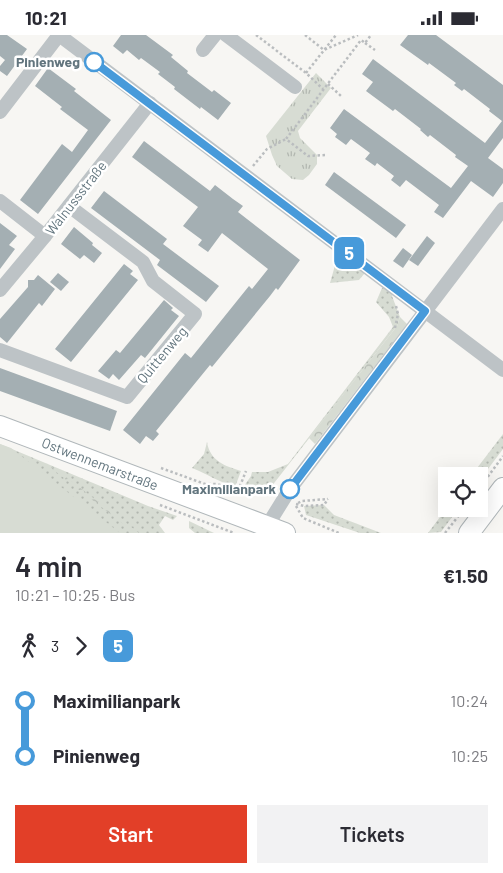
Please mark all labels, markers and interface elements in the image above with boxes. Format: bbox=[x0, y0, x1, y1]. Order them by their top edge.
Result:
text: 10:21 bbox=[25, 6, 67, 29]
marker: Pinienweg bbox=[84, 52, 104, 72]
place label: Pinienweg bbox=[16, 53, 80, 70]
street label: Walnussstraße bbox=[41, 157, 110, 238]
line badge: 5 bbox=[333, 237, 365, 269]
text: 5 bbox=[344, 242, 354, 264]
street label: Quittenweg bbox=[133, 323, 190, 386]
street label: Ostwennemarstraße bbox=[40, 433, 161, 494]
map controls bbox=[438, 467, 488, 517]
button: locate bbox=[438, 467, 488, 517]
marker: Maximilianpark bbox=[280, 479, 300, 499]
place label: Maximilianpark bbox=[182, 480, 277, 497]
text: 4 min bbox=[15, 549, 83, 583]
text: €1.50 bbox=[443, 564, 488, 587]
text: 10:21 – 10:25 · Bus bbox=[15, 585, 135, 604]
icon: walk bbox=[15, 632, 43, 660]
icon: forward bbox=[67, 632, 95, 660]
text: 5 bbox=[113, 635, 123, 657]
text: 3 bbox=[51, 636, 59, 655]
text: Maximilianpark bbox=[53, 689, 181, 712]
text: 10:24 bbox=[451, 691, 488, 710]
text: Pinienweg bbox=[53, 744, 140, 767]
text: 10:25 bbox=[451, 746, 488, 765]
button: Start bbox=[15, 805, 247, 863]
button: Tickets bbox=[257, 805, 488, 863]

